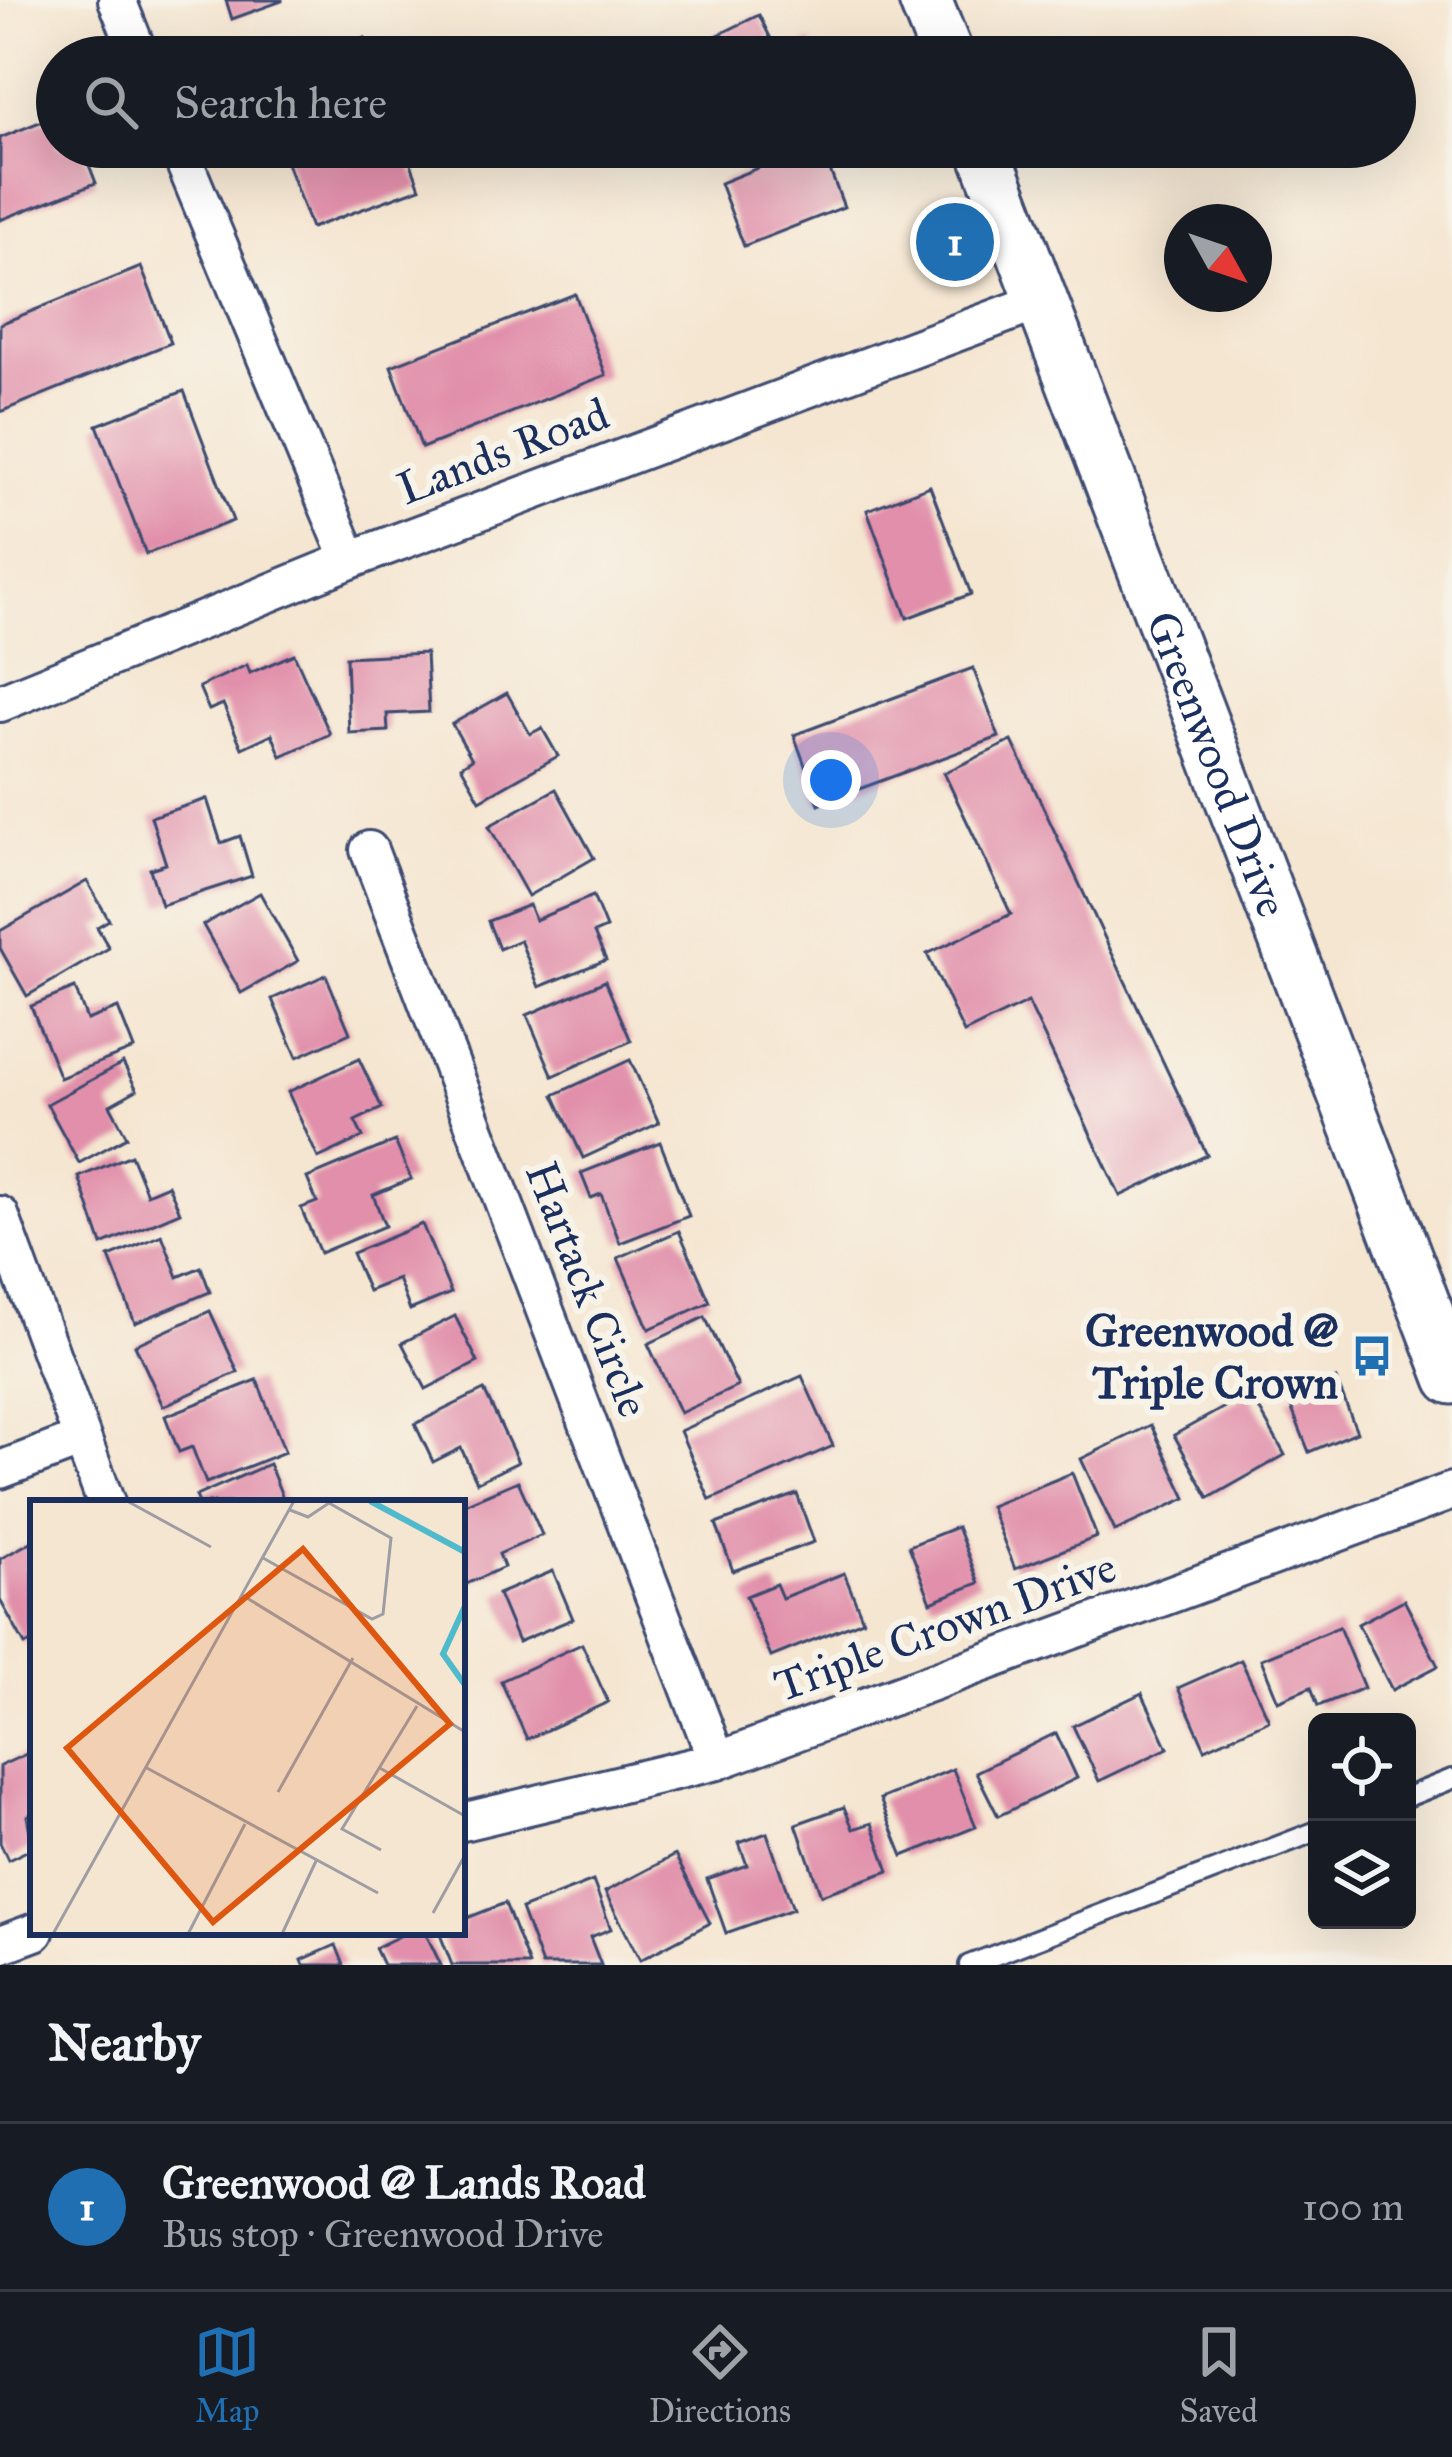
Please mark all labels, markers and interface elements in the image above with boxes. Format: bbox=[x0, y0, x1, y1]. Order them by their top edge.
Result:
search box bbox=[36, 36, 1416, 168]
icon: search bbox=[78, 69, 144, 135]
text: Search here bbox=[174, 75, 387, 130]
pin: 1 bbox=[916, 197, 994, 287]
north arrow bbox=[1164, 204, 1272, 312]
street label: Lands Road bbox=[390, 386, 616, 516]
street label: Greenwood Drive bbox=[1135, 603, 1301, 924]
your location bbox=[801, 750, 861, 810]
street label: Hartack Circle bbox=[514, 1154, 662, 1424]
place label: Greenwood @ Triple Crown bbox=[1085, 1303, 1338, 1410]
bus stop icon: Greenwood @ Triple Crown bbox=[1349, 1333, 1395, 1379]
inset map bbox=[30, 1500, 465, 1935]
street label: Triple Crown Drive bbox=[767, 1539, 1123, 1713]
map controls bbox=[1308, 1713, 1416, 1929]
button: locate bbox=[1308, 1713, 1416, 1821]
button: layers bbox=[1308, 1821, 1416, 1929]
text: Nearby bbox=[48, 2012, 200, 2074]
text: Greenwood @ Lands Road bbox=[162, 2155, 646, 2210]
text: 1 bbox=[79, 2183, 95, 2231]
text: 100 m bbox=[1302, 2183, 1404, 2231]
text: Bus stop · Greenwood Drive bbox=[162, 2210, 603, 2258]
tab: Map bbox=[194, 2319, 260, 2431]
tab: Directions bbox=[649, 2319, 791, 2431]
tab: Saved bbox=[1179, 2319, 1258, 2431]

